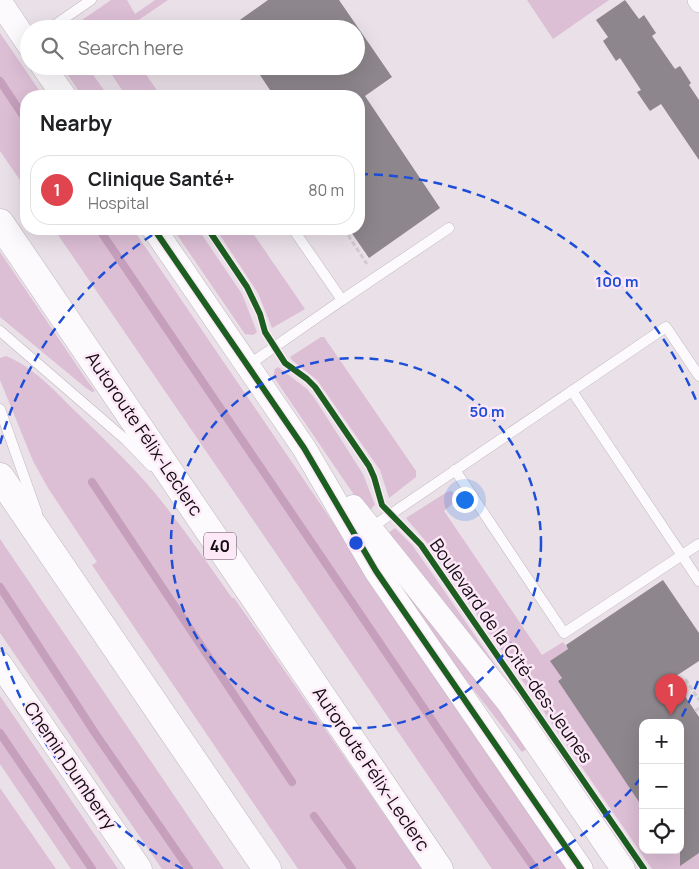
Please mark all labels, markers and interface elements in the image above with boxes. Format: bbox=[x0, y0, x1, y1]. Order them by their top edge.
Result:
search box bbox=[20, 20, 365, 75]
icon: search bbox=[38, 34, 66, 62]
text: Search here bbox=[78, 35, 184, 61]
text: Nearby bbox=[40, 109, 112, 137]
text: Clinique Santé+ bbox=[88, 166, 235, 192]
text: 1 bbox=[53, 179, 61, 201]
text: 80 m bbox=[308, 179, 344, 201]
text: Hospital bbox=[88, 192, 149, 214]
text: 100 m bbox=[596, 271, 638, 292]
street label: Autoroute Félix-Leclerc bbox=[81, 347, 209, 520]
text: 50 m bbox=[469, 401, 505, 422]
your location bbox=[452, 487, 478, 513]
road number: 40 bbox=[204, 532, 236, 560]
street label: Boulevard de la Cité-des-Jeunes bbox=[425, 533, 599, 767]
centre of rings bbox=[347, 534, 365, 552]
pin: 1 bbox=[655, 674, 687, 715]
street label: Autoroute Félix-Leclerc bbox=[308, 682, 436, 855]
street label: Chemin Dumberry bbox=[19, 697, 123, 834]
map controls bbox=[639, 719, 684, 854]
button: + bbox=[639, 719, 684, 764]
button: − bbox=[639, 764, 684, 809]
button: locate bbox=[639, 809, 684, 854]

